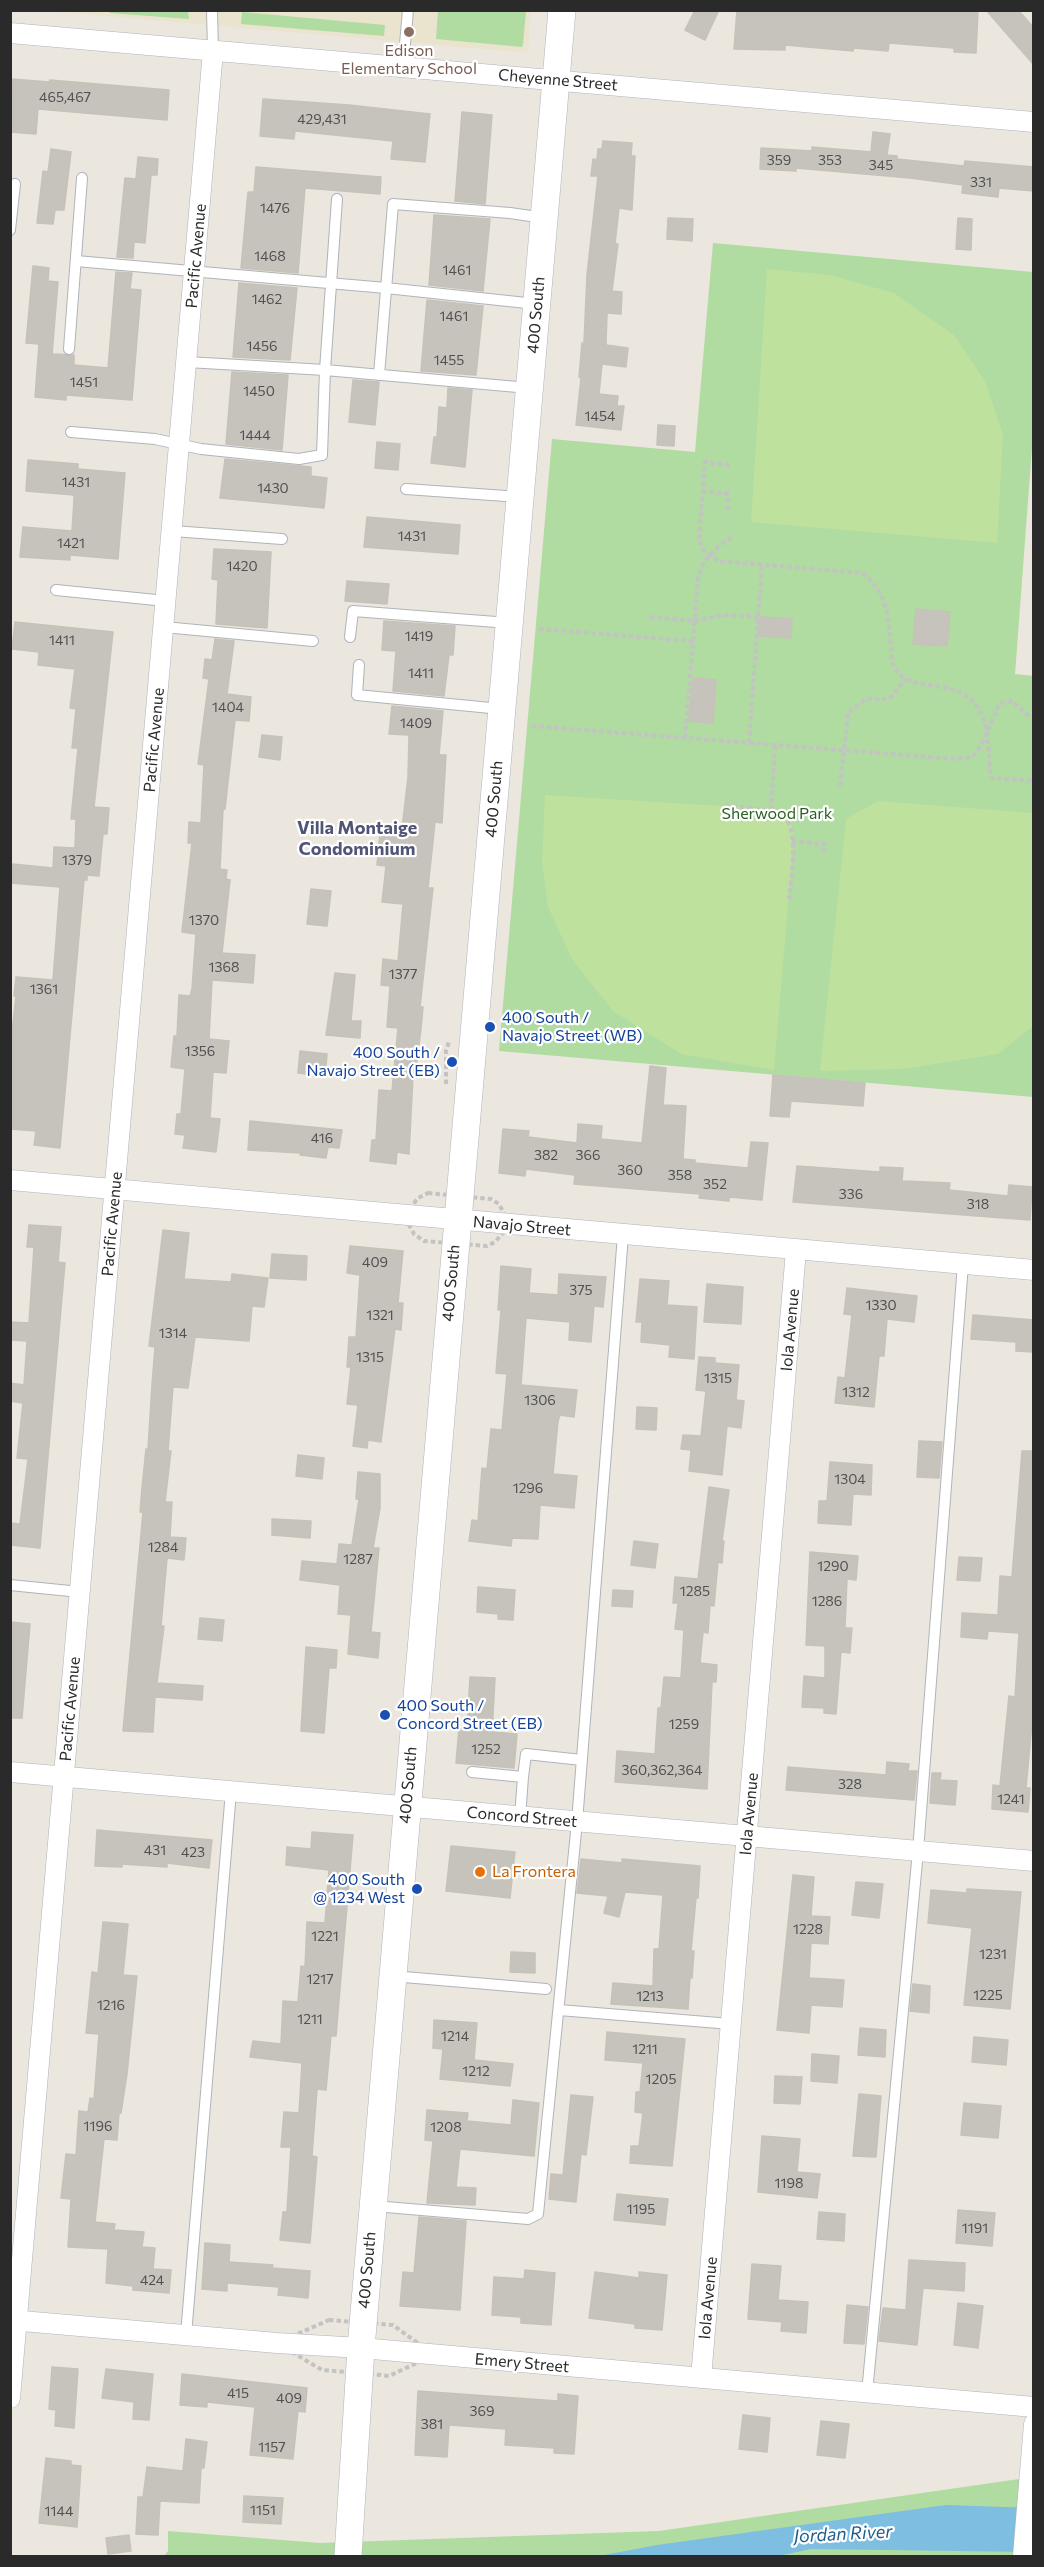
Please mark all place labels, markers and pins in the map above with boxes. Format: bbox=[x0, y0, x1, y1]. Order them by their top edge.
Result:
marker: Edison Elementary School bbox=[402, 25, 416, 39]
place label: Edison Elementary School bbox=[341, 41, 477, 79]
place label: 400 South / Navajo Street (WB) bbox=[502, 1008, 642, 1046]
marker: 400 South / Navajo Street (WB) bbox=[483, 1020, 497, 1034]
place label: 400 South / Navajo Street (EB) bbox=[306, 1043, 440, 1081]
marker: 400 South / Navajo Street (EB) bbox=[445, 1055, 459, 1069]
place label: 400 South / Concord Street (EB) bbox=[397, 1696, 543, 1734]
marker: 400 South / Concord Street (EB) bbox=[378, 1708, 392, 1722]
place label: La Frontera bbox=[492, 1862, 576, 1882]
marker: La Frontera bbox=[473, 1865, 487, 1879]
place label: 400 South @ 1234 West bbox=[313, 1870, 405, 1908]
marker: 400 South @ 1234 West bbox=[410, 1882, 424, 1896]

